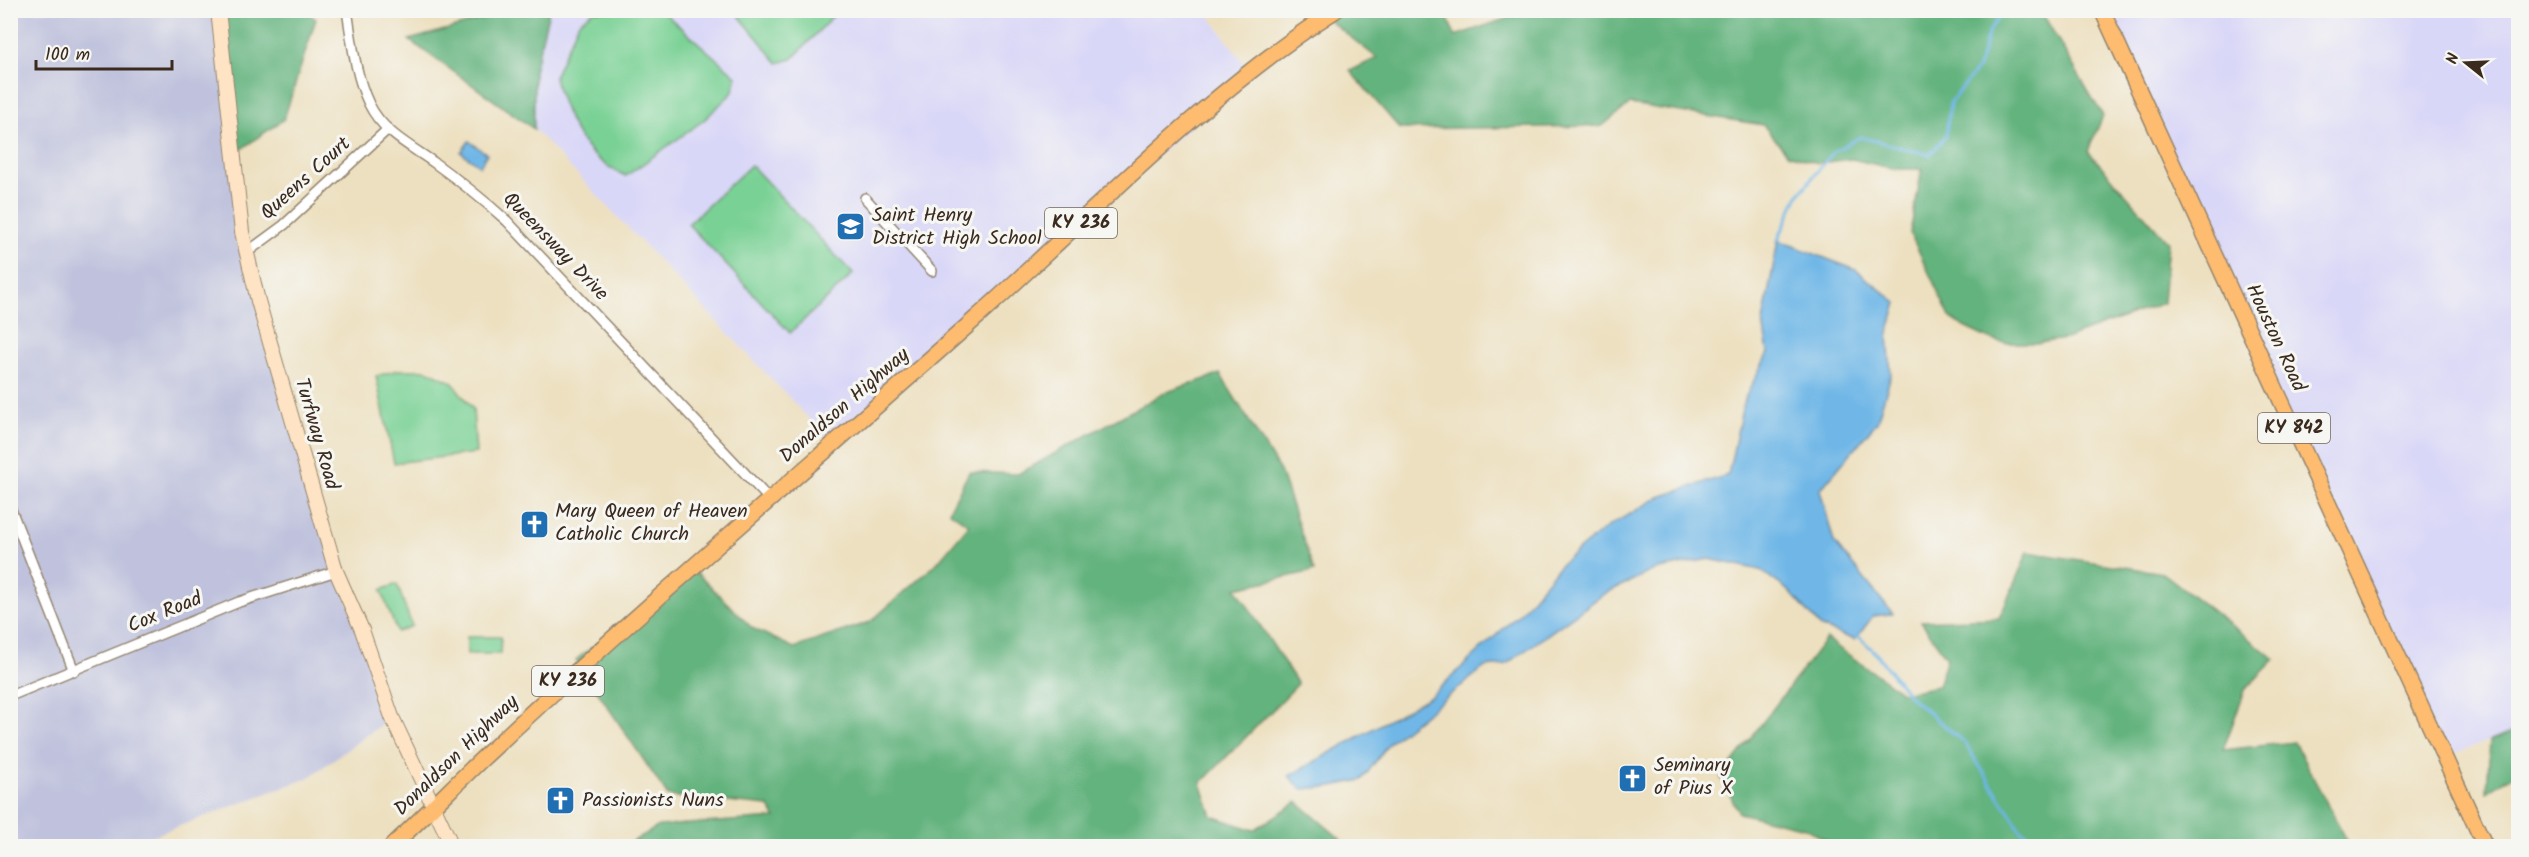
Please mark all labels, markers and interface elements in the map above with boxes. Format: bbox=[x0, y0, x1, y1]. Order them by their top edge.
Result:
scale bar bbox=[36, 33, 172, 71]
north arrow bbox=[2436, 33, 2496, 93]
text: 100 m bbox=[45, 41, 90, 70]
text: N bbox=[2440, 50, 2467, 67]
street label: Queens Court bbox=[253, 129, 359, 229]
street label: Queensway Drive bbox=[494, 185, 616, 309]
place label: Saint Henry District High School bbox=[872, 200, 1042, 255]
road number: KY 236 bbox=[1045, 208, 1117, 238]
school or university icon: Saint Henry District High School bbox=[835, 211, 867, 243]
street label: Houston Road bbox=[2236, 279, 2314, 398]
street label: Donaldson Highway bbox=[773, 340, 918, 472]
street label: Turfway Road bbox=[285, 374, 347, 495]
road number: KY 842 bbox=[2258, 413, 2330, 443]
place label: Mary Queen of Heaven Catholic Church bbox=[555, 496, 748, 551]
church icon: Mary Queen of Heaven Catholic Church bbox=[518, 508, 550, 540]
street label: Cox Road bbox=[123, 583, 208, 642]
road number: KY 236 bbox=[532, 666, 604, 696]
street label: Donaldson Highway bbox=[387, 687, 527, 824]
place label: Seminary of Pius X bbox=[1654, 750, 1733, 805]
church icon: Seminary of Pius X bbox=[1617, 762, 1649, 794]
church icon: Passionists Nuns bbox=[545, 785, 577, 817]
place label: Passionists Nuns bbox=[582, 785, 724, 817]

